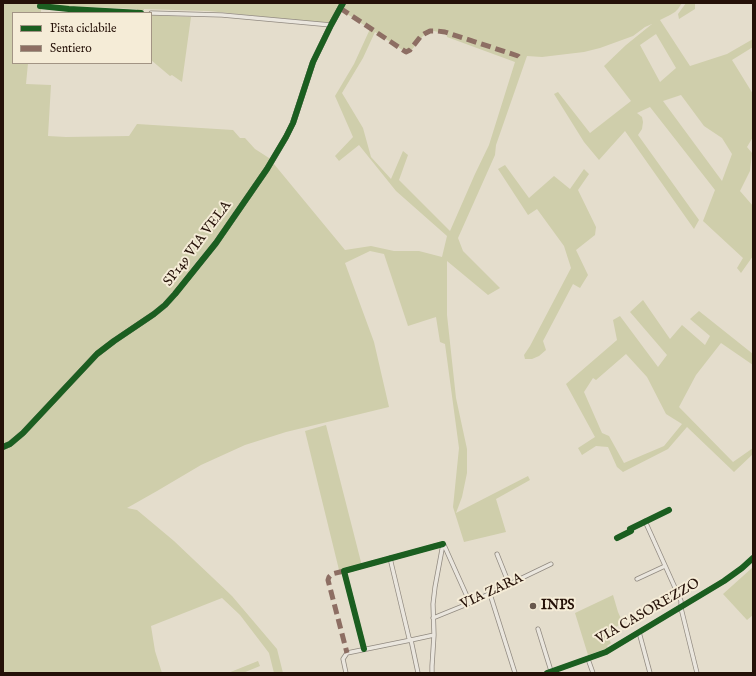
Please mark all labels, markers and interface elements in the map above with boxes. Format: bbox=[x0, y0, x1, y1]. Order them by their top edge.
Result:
legend bbox=[12, 12, 152, 64]
text: Pista ciclabile bbox=[50, 21, 117, 36]
text: Sentiero bbox=[50, 41, 92, 56]
street label: SP149 VIA VELA bbox=[160, 198, 236, 290]
street label: VIA ZARA bbox=[458, 570, 526, 614]
street label: VIA CASOREZZO bbox=[593, 575, 703, 649]
place label: INPS bbox=[541, 598, 574, 614]
marker: INPS bbox=[528, 601, 538, 611]

